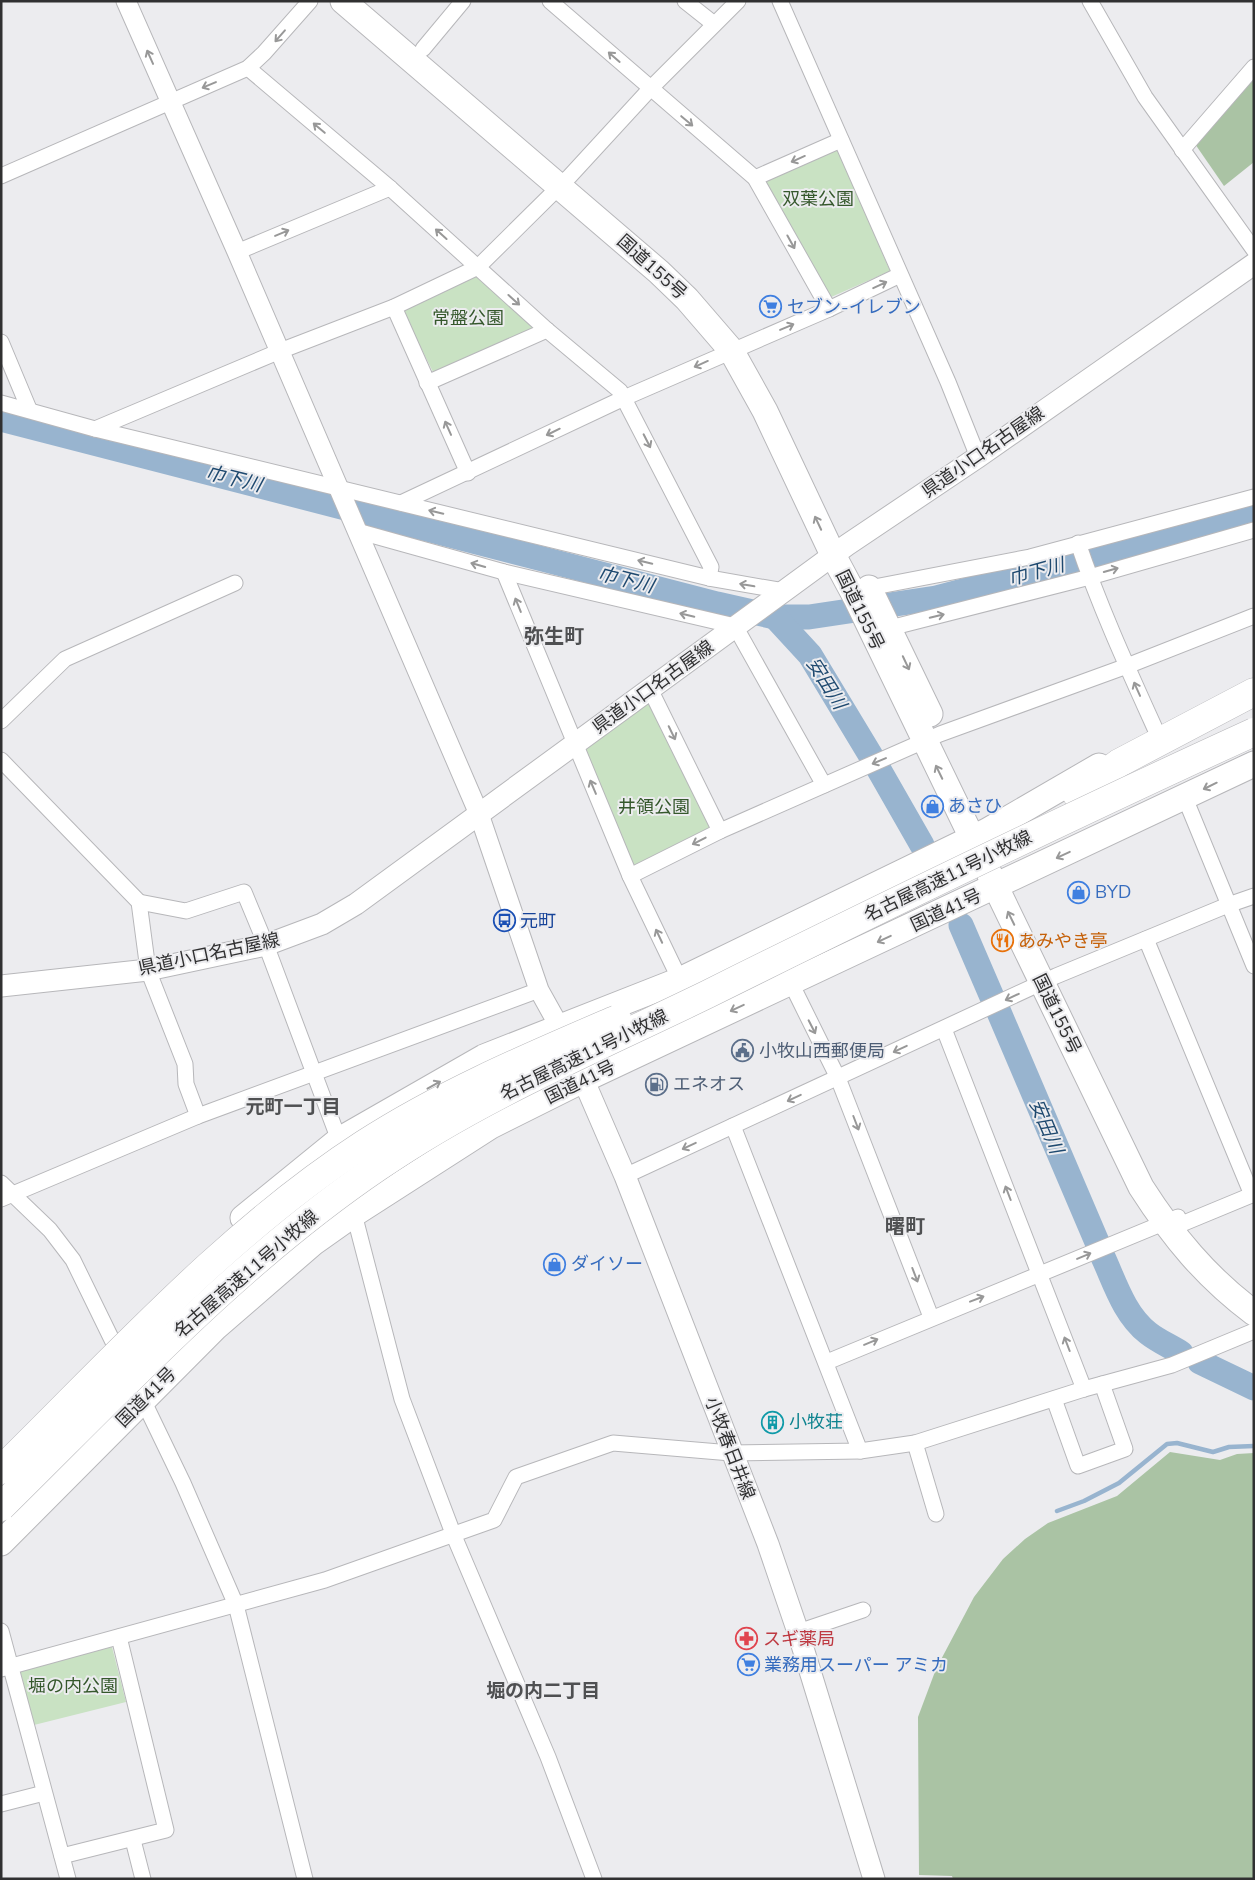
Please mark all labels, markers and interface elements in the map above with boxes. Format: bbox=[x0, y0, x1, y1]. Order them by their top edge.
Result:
one-way arrow bbox=[274, 29, 285, 42]
one-way arrow bbox=[145, 50, 155, 65]
one-way arrow bbox=[607, 51, 620, 63]
one-way arrow bbox=[202, 80, 217, 90]
one-way arrow bbox=[681, 115, 694, 126]
one-way arrow bbox=[312, 122, 325, 133]
one-way arrow bbox=[791, 155, 806, 164]
park label: 双葉公園 bbox=[782, 187, 854, 211]
one-way arrow bbox=[274, 228, 289, 237]
one-way arrow bbox=[435, 228, 448, 240]
street label: 国道155号 bbox=[612, 229, 692, 305]
one-way arrow bbox=[787, 235, 797, 249]
one-way arrow bbox=[872, 279, 887, 289]
one-way arrow bbox=[507, 294, 520, 306]
supermarket icon: セブン-イレブン bbox=[759, 295, 783, 319]
place label: セブン-イレブン bbox=[787, 295, 921, 319]
park label: 常盤公園 bbox=[432, 306, 504, 330]
one-way arrow bbox=[779, 321, 794, 331]
one-way arrow bbox=[694, 359, 709, 369]
street label: 県道小口名古屋線 bbox=[917, 401, 1049, 503]
one-way arrow bbox=[442, 421, 452, 436]
one-way arrow bbox=[546, 428, 561, 437]
one-way arrow bbox=[642, 434, 652, 449]
water label: 巾下川 bbox=[203, 459, 266, 499]
one-way arrow bbox=[429, 507, 445, 516]
one-way arrow bbox=[812, 516, 822, 531]
water label: 巾下川 bbox=[1005, 552, 1069, 592]
one-way arrow bbox=[637, 557, 653, 567]
one-way arrow bbox=[471, 560, 487, 569]
water label: 巾下川 bbox=[595, 560, 658, 600]
one-way arrow bbox=[1103, 565, 1119, 575]
street label: 国道155号 bbox=[830, 566, 890, 654]
one-way arrow bbox=[739, 579, 755, 589]
one-way arrow bbox=[513, 598, 522, 613]
one-way arrow bbox=[680, 610, 696, 619]
one-way arrow bbox=[929, 611, 945, 620]
district label: 弥生町 bbox=[524, 623, 584, 650]
street label: 県道小口名古屋線 bbox=[588, 635, 718, 739]
water label: 安田川 bbox=[800, 652, 853, 716]
one-way arrow bbox=[901, 655, 911, 670]
one-way arrow bbox=[1132, 682, 1141, 697]
one-way arrow bbox=[667, 725, 677, 740]
one-way arrow bbox=[872, 756, 887, 766]
one-way arrow bbox=[934, 765, 944, 780]
one-way arrow bbox=[588, 780, 597, 795]
one-way arrow bbox=[1203, 781, 1218, 791]
shop icon: あさひ bbox=[920, 794, 944, 818]
place label: あさひ bbox=[948, 794, 1002, 818]
park label: 井領公園 bbox=[618, 795, 690, 819]
street label: 名古屋高速11号小牧線 bbox=[860, 825, 1036, 927]
one-way arrow bbox=[692, 837, 707, 847]
one-way arrow bbox=[1056, 850, 1071, 860]
shop icon: BYD bbox=[1067, 880, 1091, 904]
place label: BYD bbox=[1095, 880, 1131, 904]
street label: 国道41号 bbox=[907, 883, 985, 937]
bus stop icon: 元町 bbox=[492, 909, 516, 933]
place label: 元町 bbox=[520, 909, 556, 933]
one-way arrow bbox=[1005, 911, 1015, 926]
street label: 県道小口名古屋線 bbox=[136, 927, 282, 981]
one-way arrow bbox=[654, 929, 663, 944]
restaurant icon: あみやき亭 bbox=[990, 929, 1014, 953]
place label: あみやき亭 bbox=[1018, 929, 1108, 953]
one-way arrow bbox=[877, 935, 892, 944]
street label: 国道155号 bbox=[1027, 970, 1087, 1058]
one-way arrow bbox=[1005, 992, 1020, 1002]
street label: 名古屋高速11号小牧線 bbox=[496, 1004, 672, 1106]
one-way arrow bbox=[730, 1004, 745, 1013]
one-way arrow bbox=[808, 1019, 818, 1034]
public building icon: 小牧山西郵便局 bbox=[731, 1039, 755, 1063]
place label: 小牧山西郵便局 bbox=[759, 1039, 885, 1063]
one-way arrow bbox=[893, 1045, 908, 1055]
street label: 国道41号 bbox=[541, 1055, 619, 1109]
fuel station icon: エネオス bbox=[645, 1072, 669, 1096]
place label: エネオス bbox=[673, 1072, 745, 1096]
one-way arrow bbox=[426, 1080, 441, 1089]
district label: 元町一丁目 bbox=[245, 1094, 341, 1120]
one-way arrow bbox=[787, 1094, 802, 1103]
water label: 安田川 bbox=[1023, 1095, 1070, 1160]
one-way arrow bbox=[852, 1115, 861, 1130]
one-way arrow bbox=[682, 1142, 697, 1151]
one-way arrow bbox=[1002, 1185, 1011, 1200]
street label: 名古屋高速11号小牧線 bbox=[169, 1205, 323, 1343]
district label: 曙町 bbox=[885, 1213, 925, 1240]
one-way arrow bbox=[1076, 1250, 1091, 1260]
shop icon: ダイソー bbox=[543, 1252, 567, 1276]
place label: ダイソー bbox=[571, 1252, 643, 1276]
one-way arrow bbox=[911, 1266, 920, 1282]
one-way arrow bbox=[969, 1294, 984, 1303]
one-way arrow bbox=[864, 1337, 879, 1346]
one-way arrow bbox=[1061, 1337, 1071, 1352]
street label: 国道41号 bbox=[111, 1362, 181, 1432]
street label: 小牧春日井線 bbox=[699, 1393, 761, 1503]
building icon: 小牧荘 bbox=[761, 1410, 785, 1434]
place label: 小牧荘 bbox=[789, 1410, 843, 1434]
pharmacy icon: スギ薬局 bbox=[735, 1627, 759, 1651]
place label: スギ薬局 bbox=[763, 1627, 835, 1651]
supermarket icon: 業務用スーパー アミカ bbox=[736, 1653, 760, 1677]
place label: 業務用スーパー アミカ bbox=[764, 1653, 948, 1677]
park label: 堀の内公園 bbox=[28, 1674, 118, 1698]
district label: 堀の内二丁目 bbox=[486, 1678, 600, 1704]

